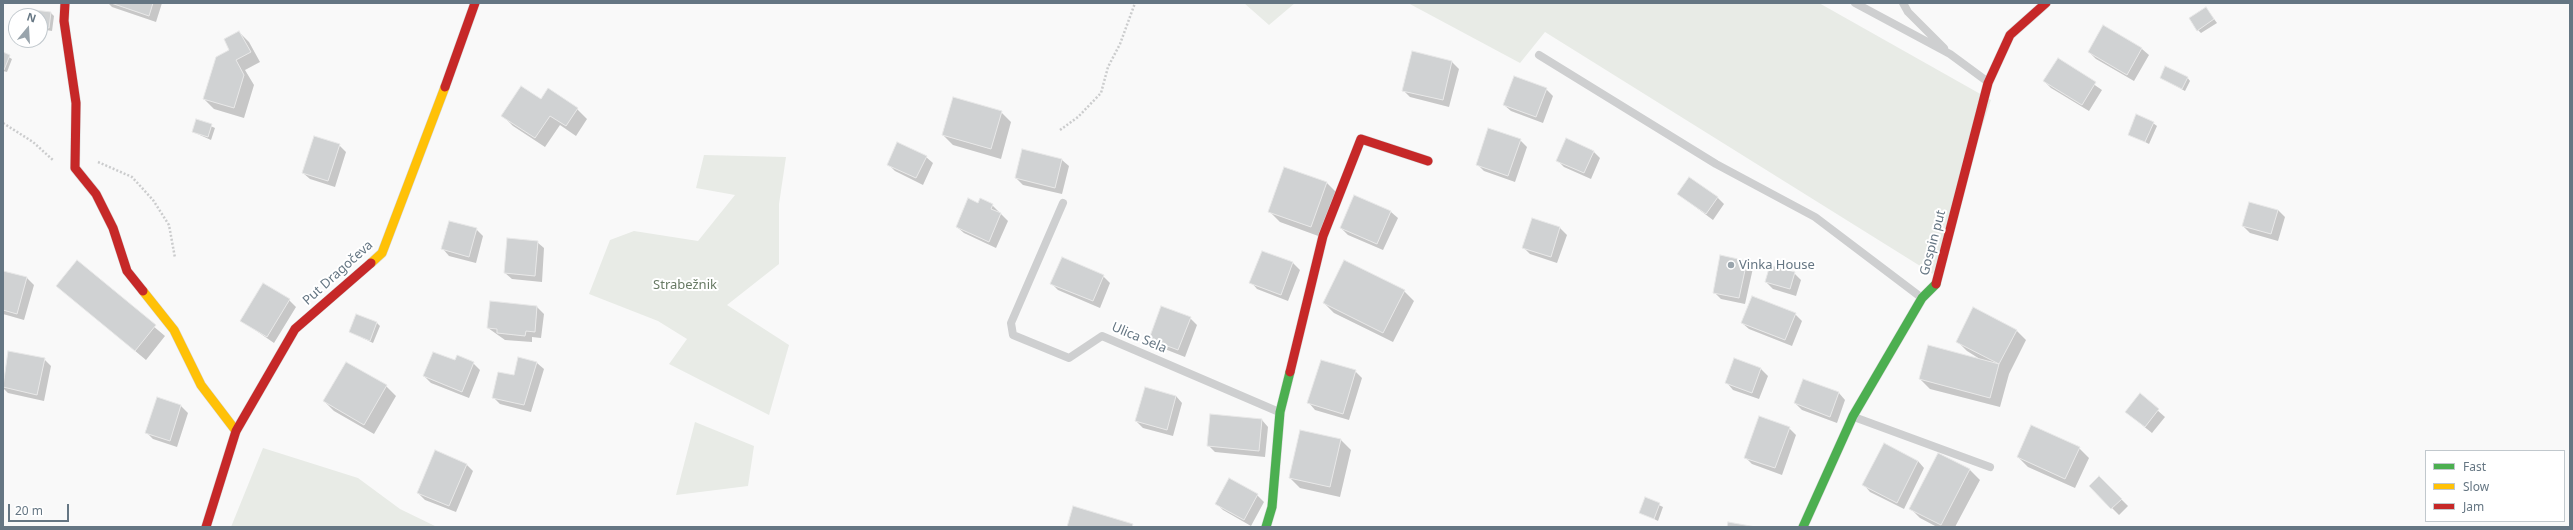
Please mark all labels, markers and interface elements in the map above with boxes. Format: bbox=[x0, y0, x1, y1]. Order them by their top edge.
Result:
north arrow bbox=[8, 8, 48, 48]
text: N bbox=[25, 9, 38, 26]
street label: Gospin put bbox=[1917, 209, 1949, 277]
street label: Put Dragočeva bbox=[300, 237, 376, 309]
place label: Vinka House bbox=[1739, 257, 1815, 273]
marker: Vinka House bbox=[1726, 260, 1736, 270]
park label: Strabežnik bbox=[653, 277, 717, 293]
street label: Ulica Sela bbox=[1109, 319, 1169, 357]
legend bbox=[2425, 450, 2565, 522]
text: Fast bbox=[2463, 458, 2486, 475]
text: Slow bbox=[2463, 478, 2489, 495]
scale bar bbox=[10, 496, 71, 522]
text: Jam bbox=[2463, 498, 2484, 515]
text: 20 m bbox=[15, 502, 43, 519]

